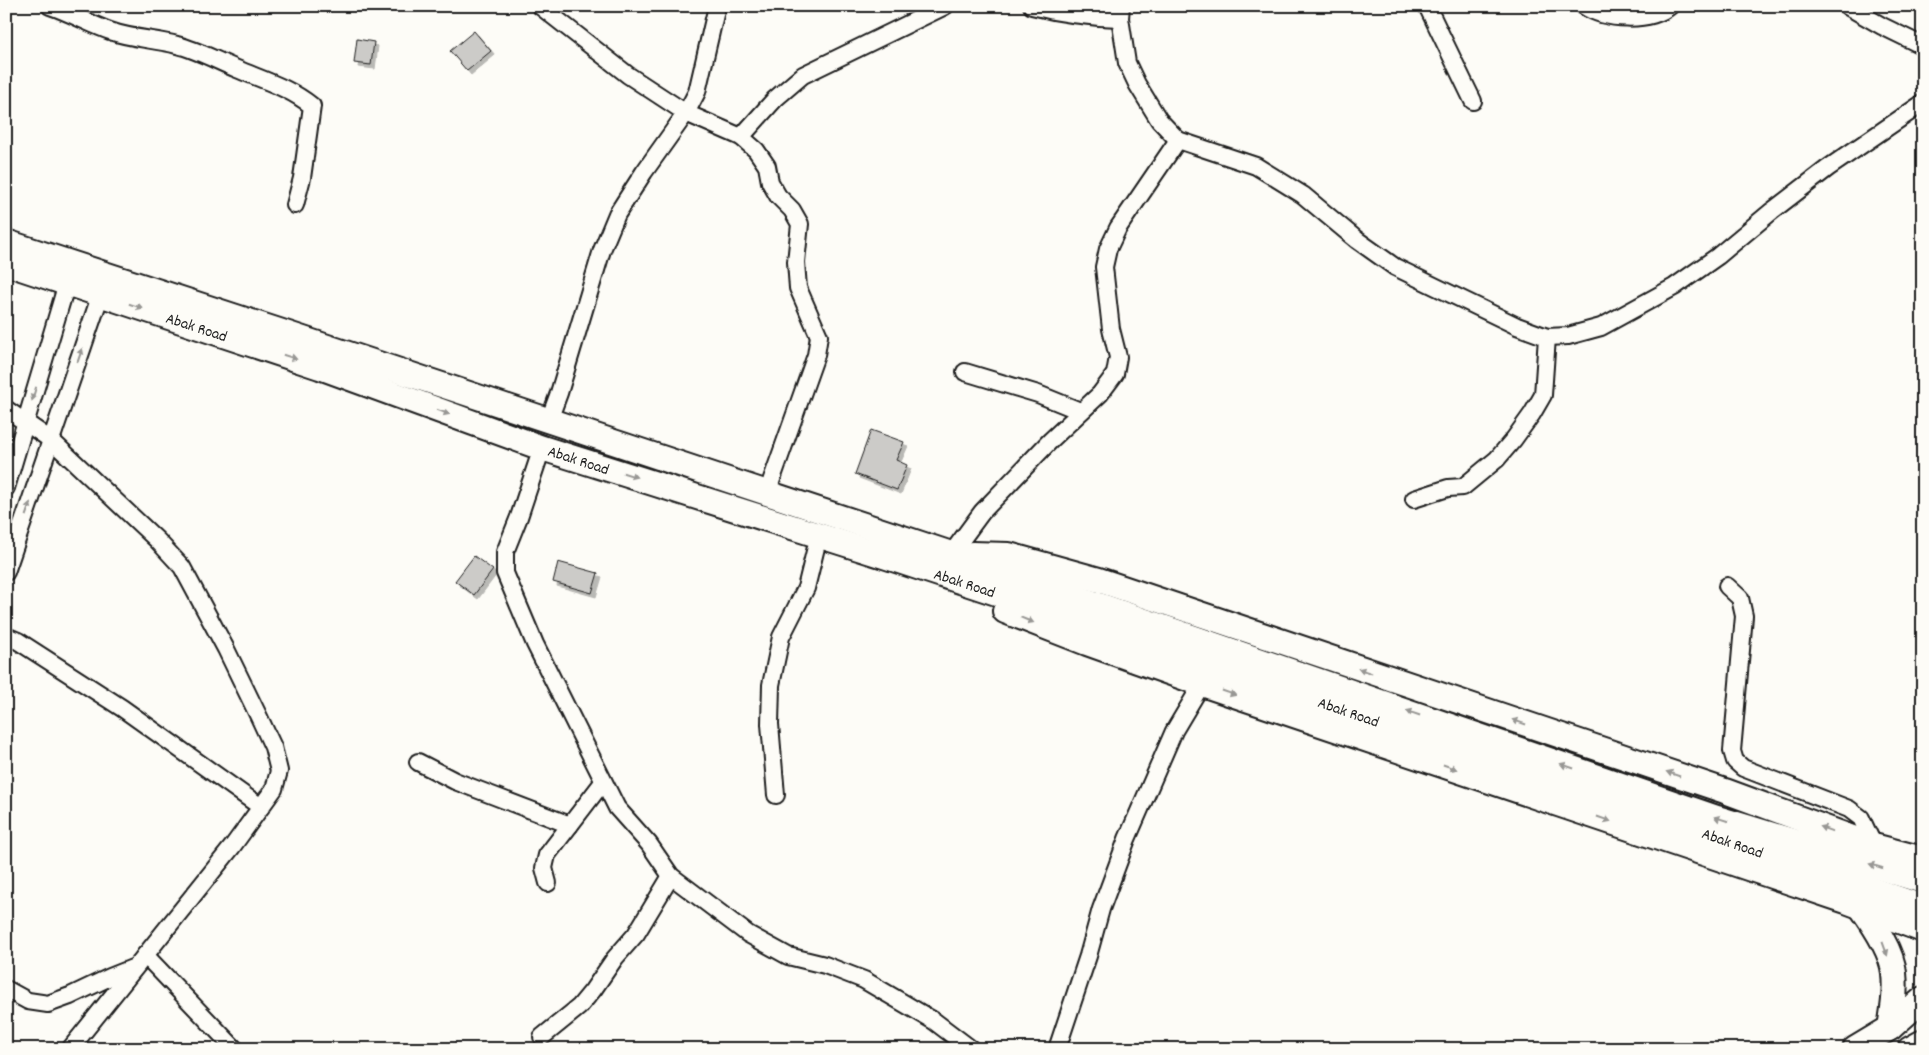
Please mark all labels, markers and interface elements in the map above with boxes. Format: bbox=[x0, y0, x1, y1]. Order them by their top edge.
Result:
one-way arrow bbox=[128, 303, 143, 310]
street label: Abak Road bbox=[163, 308, 230, 349]
one-way arrow bbox=[77, 348, 85, 363]
one-way arrow bbox=[283, 353, 298, 361]
one-way arrow bbox=[30, 387, 38, 402]
one-way arrow bbox=[436, 408, 451, 416]
street label: Abak Road bbox=[545, 441, 612, 482]
one-way arrow bbox=[623, 472, 638, 480]
one-way arrow bbox=[24, 501, 32, 516]
street label: Abak Road bbox=[931, 564, 998, 605]
one-way arrow bbox=[1020, 617, 1035, 624]
one-way arrow bbox=[1358, 666, 1373, 674]
one-way arrow bbox=[1222, 690, 1237, 697]
street label: Abak Road bbox=[1315, 692, 1382, 735]
one-way arrow bbox=[1406, 709, 1421, 716]
one-way arrow bbox=[1512, 718, 1527, 725]
one-way arrow bbox=[1559, 762, 1574, 770]
one-way arrow bbox=[1443, 764, 1458, 772]
one-way arrow bbox=[1666, 770, 1681, 777]
one-way arrow bbox=[1713, 814, 1728, 822]
one-way arrow bbox=[1597, 815, 1612, 823]
street label: Abak Road bbox=[1699, 823, 1766, 866]
one-way arrow bbox=[1819, 825, 1834, 832]
one-way arrow bbox=[1869, 862, 1884, 870]
one-way arrow bbox=[1882, 941, 1889, 956]

